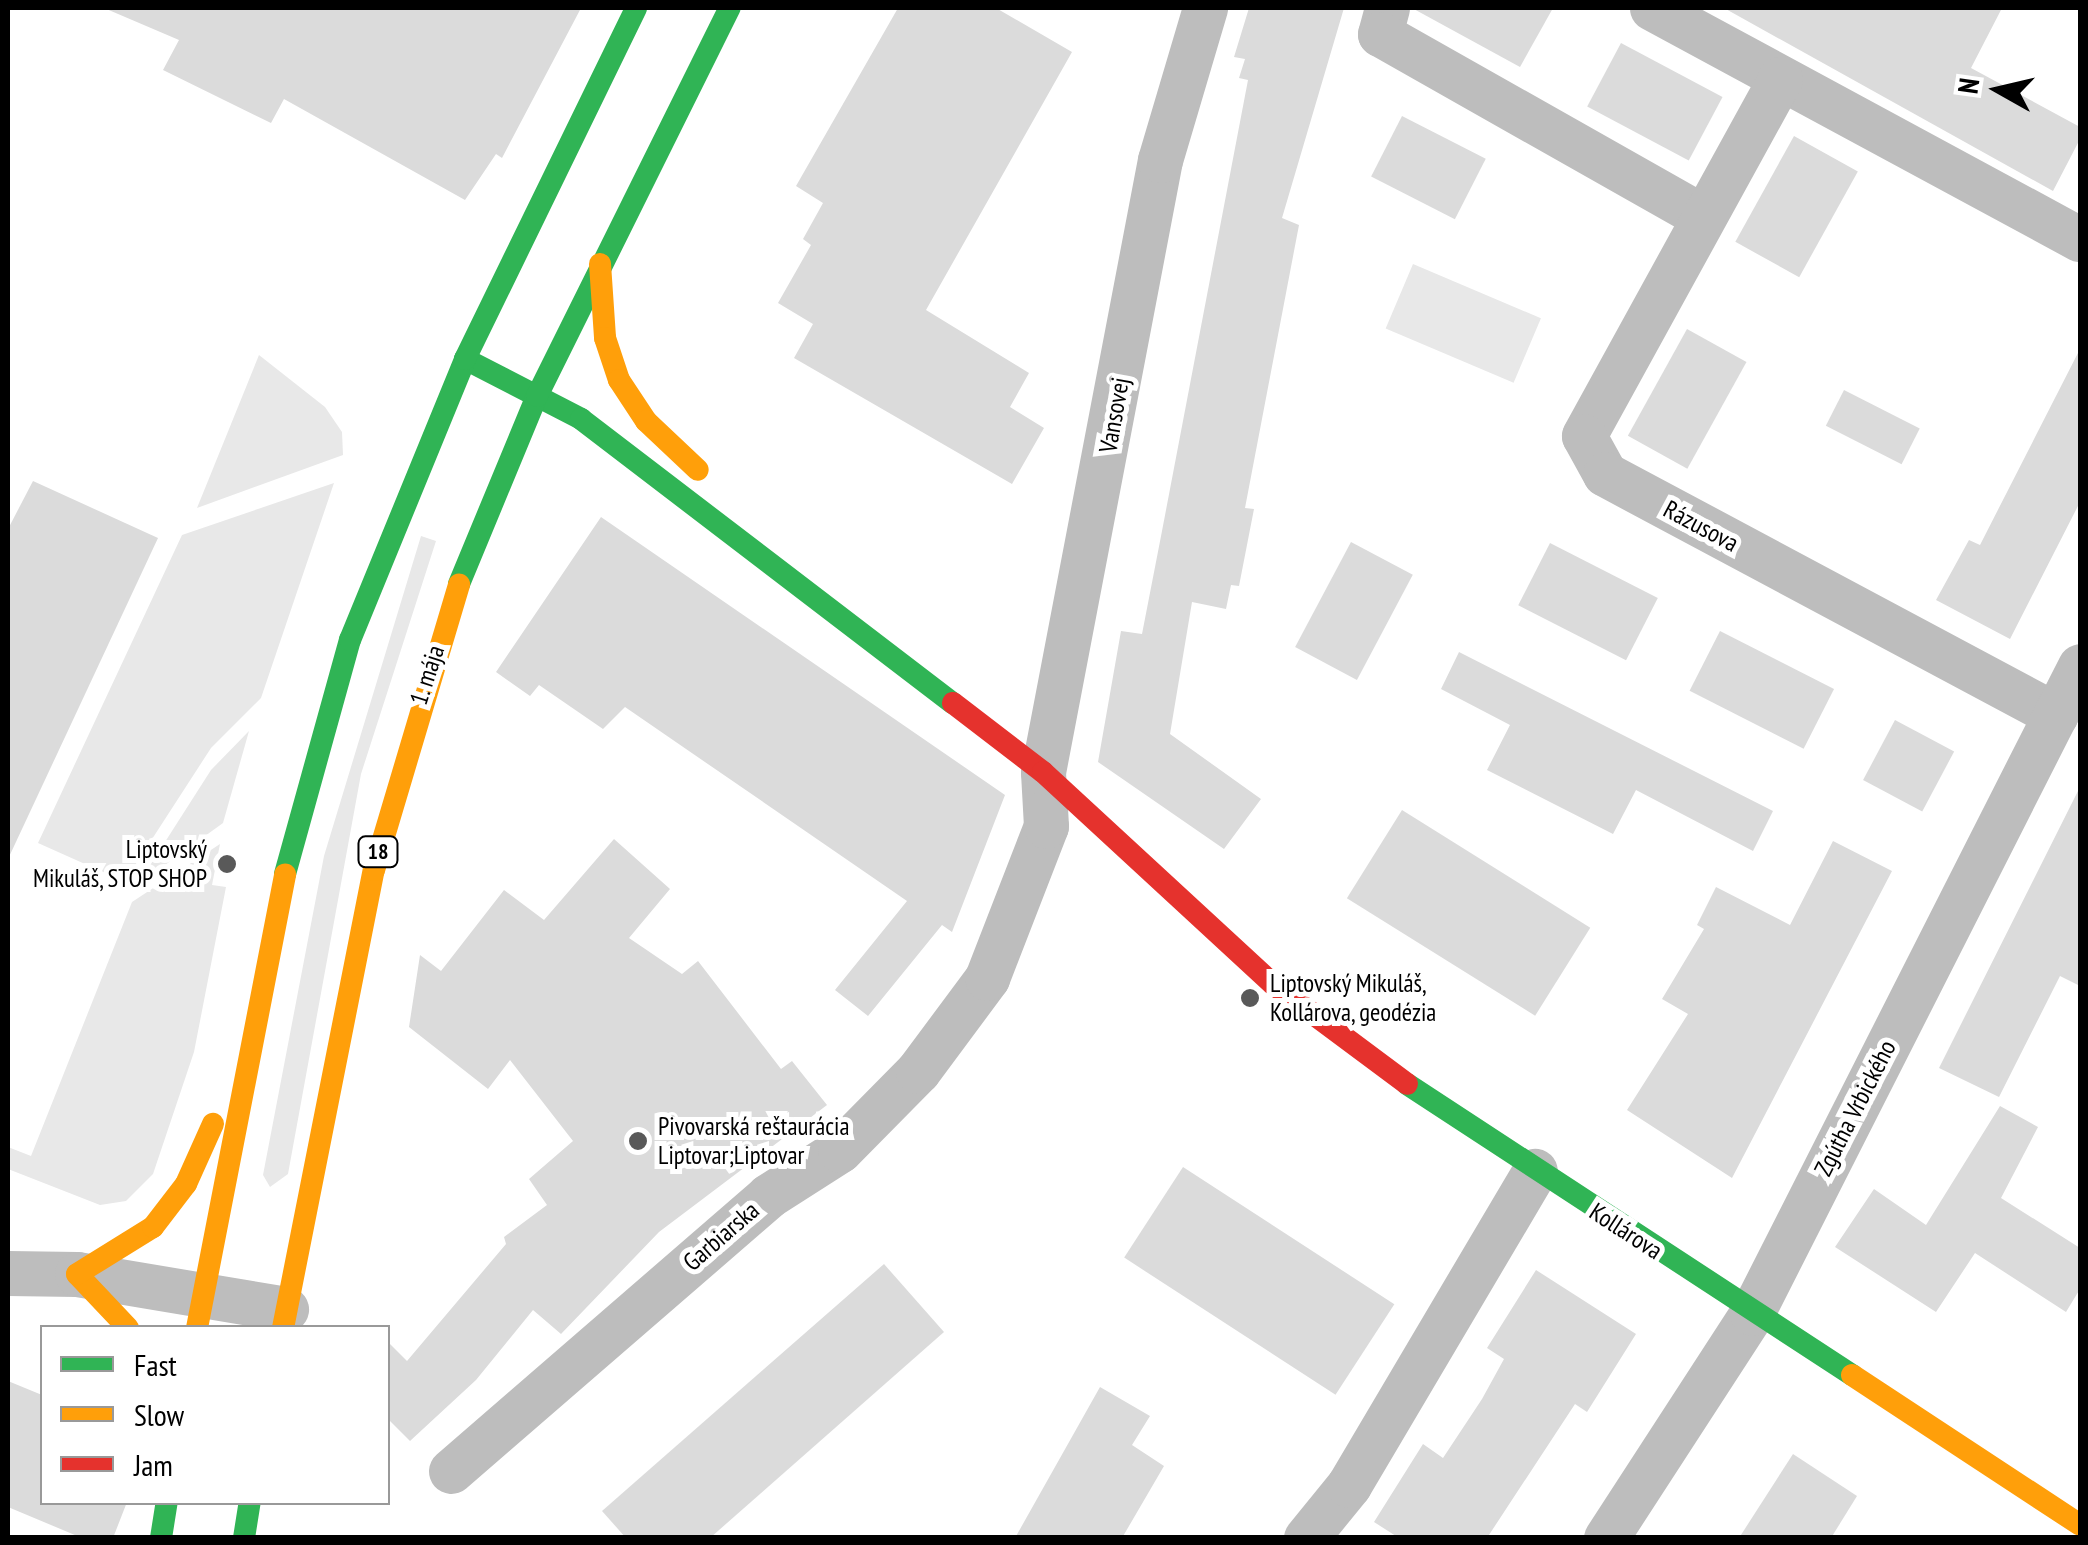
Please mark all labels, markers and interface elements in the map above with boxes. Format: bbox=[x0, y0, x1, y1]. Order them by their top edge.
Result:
north arrow bbox=[1948, 40, 2048, 140]
text: N bbox=[1948, 76, 1987, 96]
street label: Vansovej bbox=[1093, 375, 1135, 455]
street label: Rázusova bbox=[1658, 494, 1744, 558]
street label: 1. mája bbox=[403, 641, 451, 709]
place label: Liptovský Mikuláš, STOP SHOP bbox=[31, 835, 207, 894]
road number: 18 bbox=[356, 835, 400, 869]
marker: Liptovský Mikuláš, STOP SHOP bbox=[216, 853, 238, 875]
place label: Liptovský Mikuláš, Kollárova, geodézia bbox=[1270, 969, 1438, 1028]
marker: Liptovský Mikuláš, Kollárova, geodézia bbox=[1239, 987, 1261, 1009]
street label: Zgútha Vrbického bbox=[1808, 1035, 1902, 1181]
place label: Pivovarská reštaurácia Liptovar;Liptovar bbox=[658, 1112, 849, 1171]
marker: Pivovarská reštaurácia Liptovar;Liptovar bbox=[627, 1130, 649, 1152]
street label: Garbiarska bbox=[677, 1195, 765, 1277]
street label: Kollárova bbox=[1584, 1196, 1668, 1266]
legend bbox=[40, 1325, 390, 1505]
text: Fast bbox=[134, 1345, 177, 1384]
text: Slow bbox=[134, 1395, 184, 1434]
text: Jam bbox=[134, 1445, 173, 1484]

